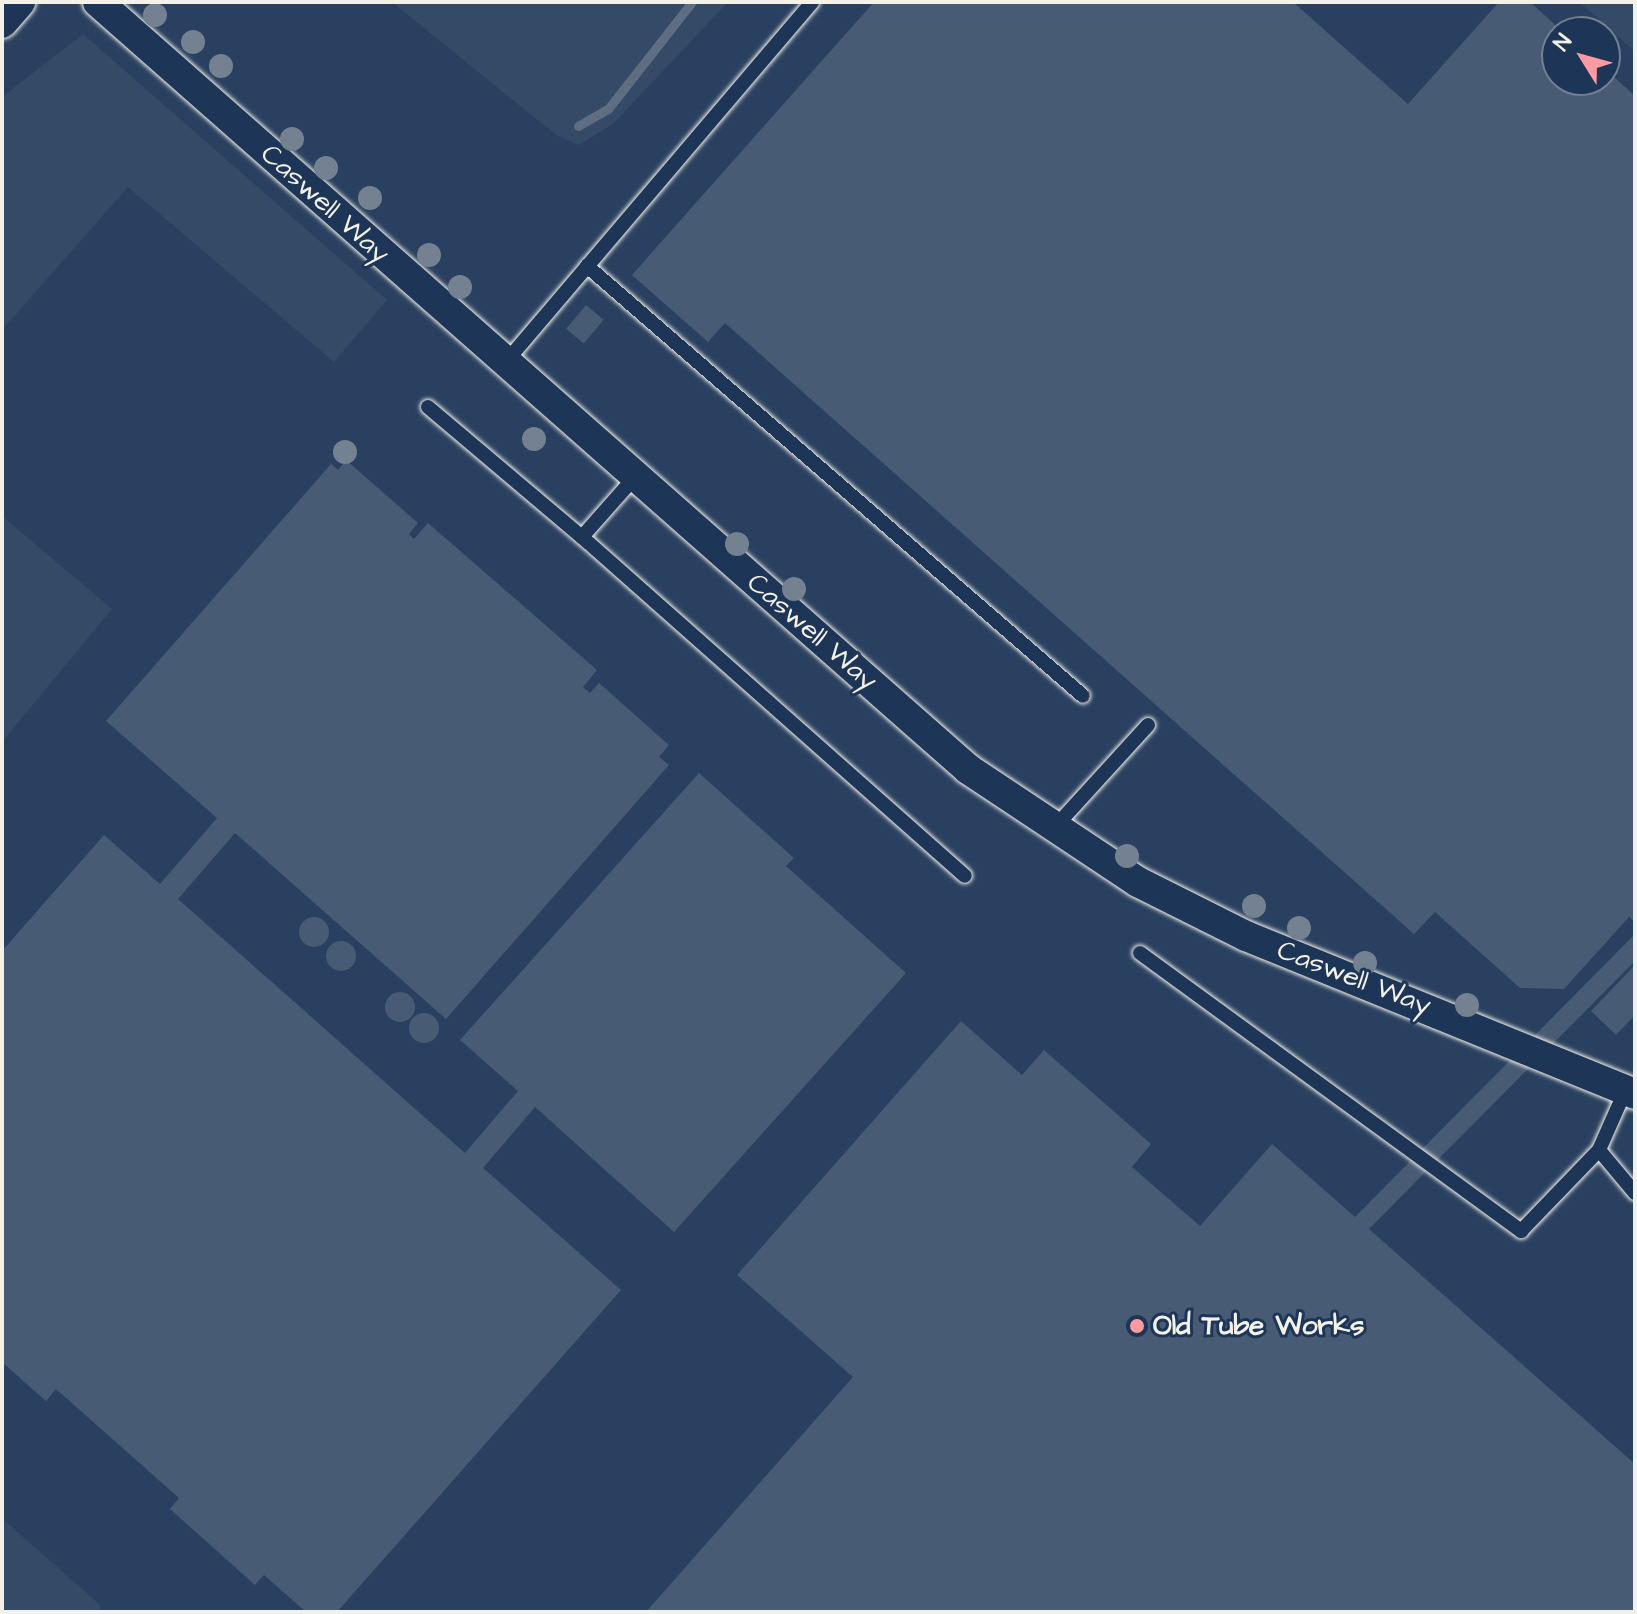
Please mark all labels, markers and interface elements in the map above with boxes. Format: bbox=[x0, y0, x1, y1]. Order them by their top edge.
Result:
north arrow bbox=[1541, 16, 1621, 96]
text: N bbox=[1546, 28, 1580, 57]
street label: Caswell Way bbox=[254, 137, 396, 271]
street label: Caswell Way bbox=[740, 566, 884, 698]
street label: Caswell Way bbox=[1272, 933, 1436, 1023]
place label: Old Tube Works bbox=[1153, 1309, 1364, 1343]
marker: Old Tube Works bbox=[1128, 1317, 1146, 1335]

